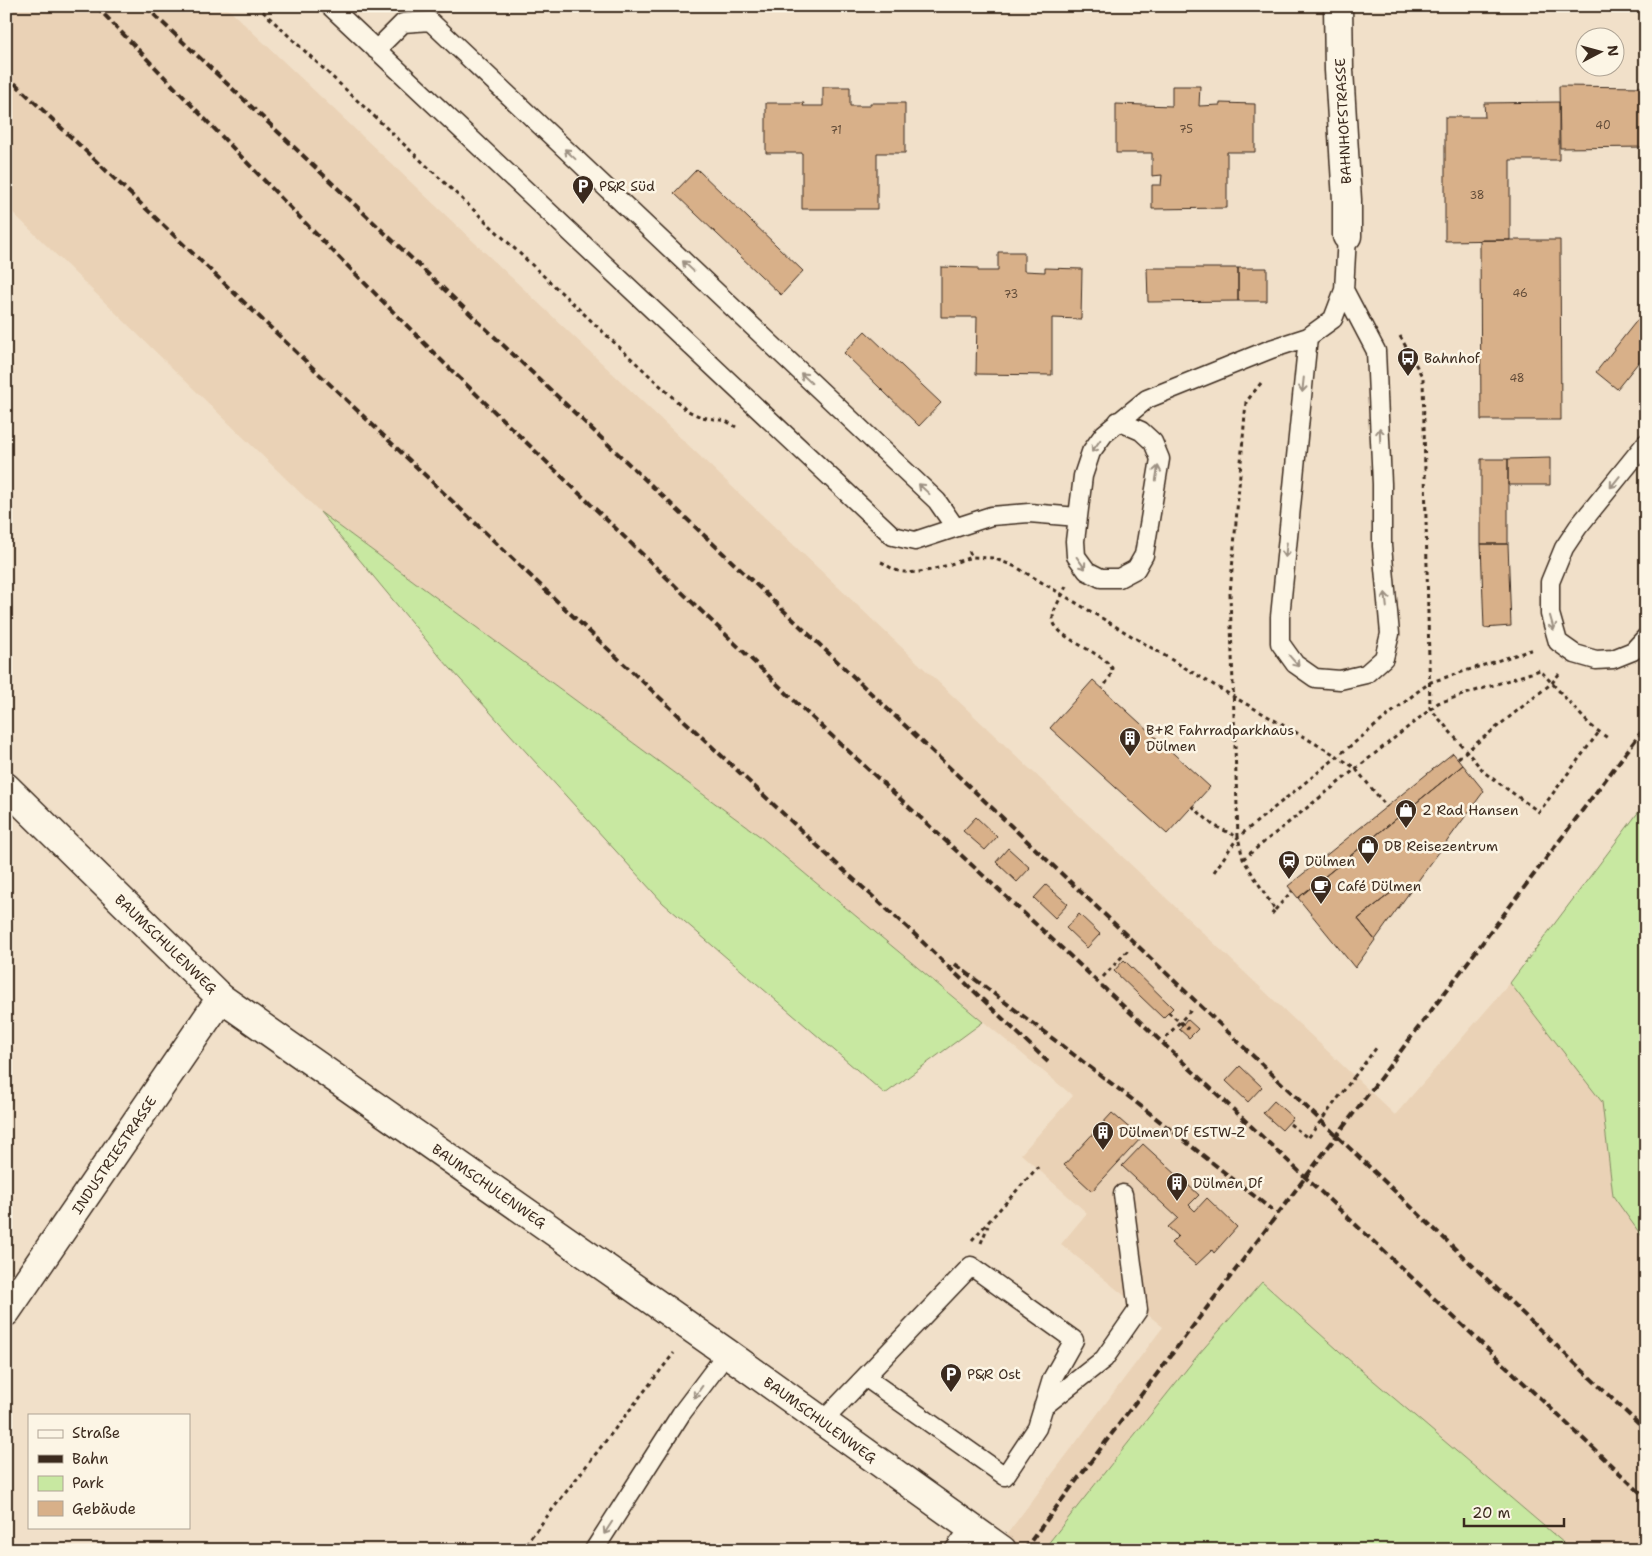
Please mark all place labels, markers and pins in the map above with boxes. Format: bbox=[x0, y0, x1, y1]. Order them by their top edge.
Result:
parking icon: P&R Süd bbox=[571, 174, 595, 205]
place label: P&R Süd bbox=[599, 177, 655, 195]
bus stop icon: Bahnhof bbox=[1396, 346, 1420, 377]
place label: Bahnhof bbox=[1424, 349, 1481, 367]
place label: B+R Fahrradparkhaus Dülmen bbox=[1146, 721, 1294, 755]
building icon: B+R Fahrradparkhaus Dülmen bbox=[1118, 726, 1142, 757]
shop icon: 2 Rad Hansen bbox=[1394, 798, 1418, 829]
place label: 2 Rad Hansen bbox=[1422, 801, 1519, 819]
shop icon: DB Reisezentrum bbox=[1356, 834, 1380, 865]
place label: DB Reisezentrum bbox=[1384, 837, 1498, 855]
station icon: Dülmen bbox=[1277, 849, 1301, 880]
place label: Dülmen bbox=[1305, 852, 1356, 870]
cafe icon: Café Dülmen bbox=[1309, 874, 1333, 905]
place label: Café Dülmen bbox=[1337, 877, 1422, 895]
building icon: Dülmen Df ESTW-Z bbox=[1091, 1120, 1115, 1151]
place label: Dülmen Df ESTW-Z bbox=[1119, 1123, 1245, 1141]
building icon: Dülmen Df bbox=[1165, 1171, 1189, 1202]
place label: Dülmen Df bbox=[1193, 1174, 1263, 1192]
parking icon: P&R Ost bbox=[939, 1362, 963, 1393]
place label: P&R Ost bbox=[967, 1365, 1021, 1383]

